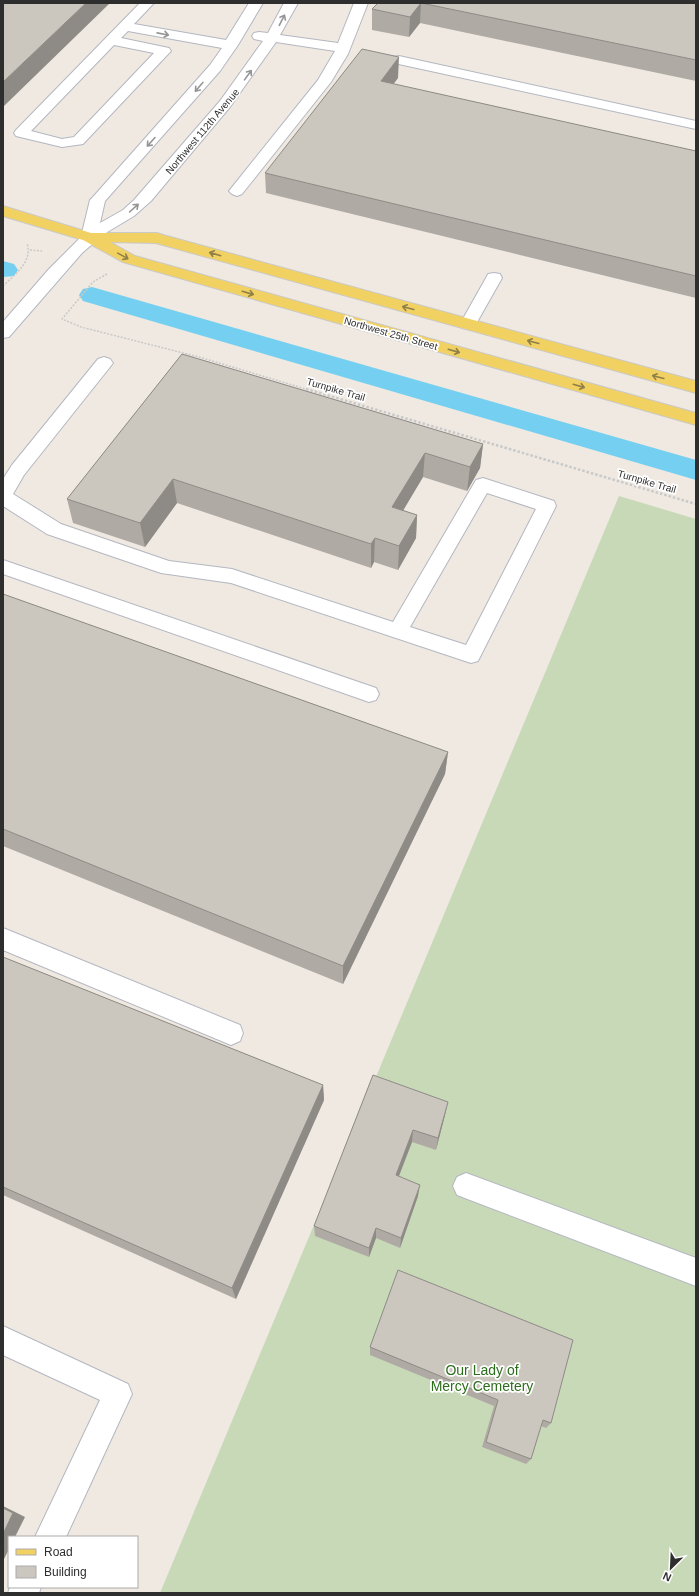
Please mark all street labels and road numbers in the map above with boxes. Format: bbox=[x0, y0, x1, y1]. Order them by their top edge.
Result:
street label: Northwest 112th Avenue bbox=[163, 86, 242, 176]
street label: Northwest 25th Street bbox=[343, 315, 439, 352]
street label: Turnpike Trail bbox=[305, 376, 366, 403]
street label: Turnpike Trail bbox=[616, 468, 677, 495]

